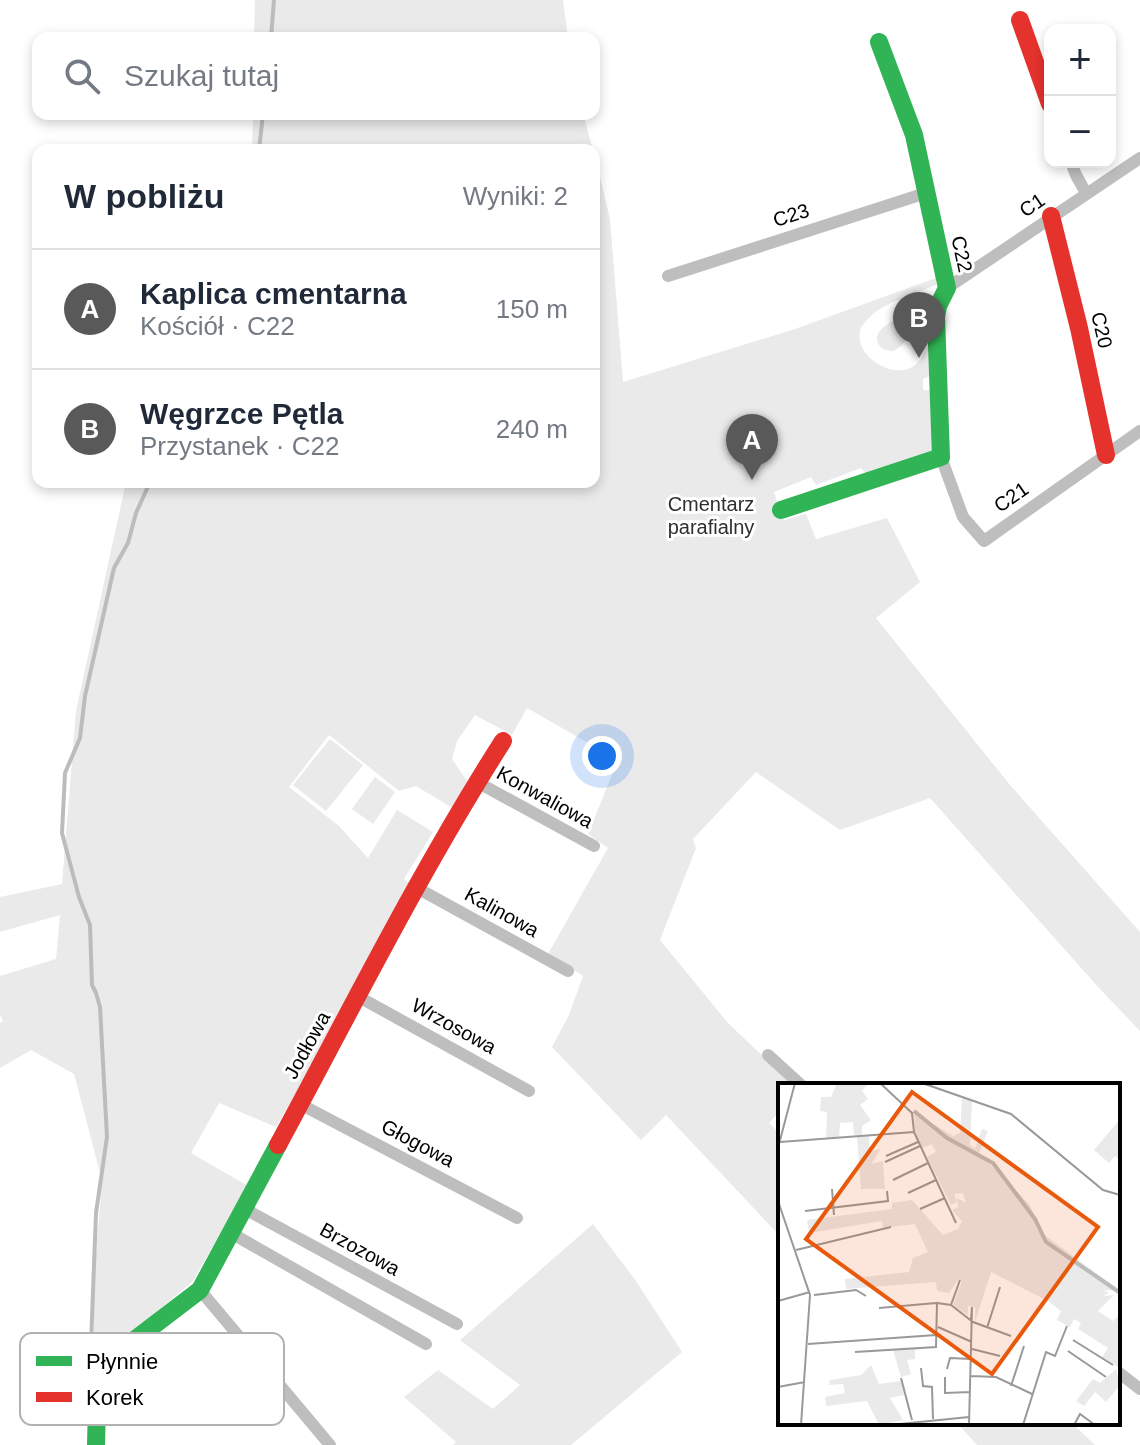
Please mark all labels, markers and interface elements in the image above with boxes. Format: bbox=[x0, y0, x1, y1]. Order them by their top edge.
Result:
map controls bbox=[1044, 24, 1116, 168]
button: + bbox=[1044, 24, 1116, 96]
search box bbox=[32, 32, 600, 120]
icon: search bbox=[60, 54, 104, 98]
text: Szukaj tutaj bbox=[124, 59, 279, 92]
button: − bbox=[1044, 96, 1116, 168]
text: W pobliżu bbox=[64, 177, 225, 215]
text: Wyniki: 2 bbox=[463, 181, 568, 211]
street label: C1 bbox=[1015, 189, 1049, 221]
street label: C23 bbox=[770, 199, 812, 231]
street label: C22 bbox=[947, 234, 977, 274]
text: Kaplica cmentarna bbox=[140, 277, 407, 310]
pin: B bbox=[893, 292, 945, 358]
text: A bbox=[81, 294, 99, 324]
text: 150 m bbox=[496, 294, 568, 324]
street label: C20 bbox=[1087, 310, 1117, 350]
text: Kościół · C22 bbox=[140, 311, 295, 341]
text: Węgrzce Pętla bbox=[140, 397, 343, 430]
text: B bbox=[81, 414, 99, 444]
text: 240 m bbox=[496, 414, 568, 444]
pin: A bbox=[726, 414, 778, 480]
text: Przystanek · C22 bbox=[140, 431, 339, 461]
street label: C21 bbox=[990, 477, 1032, 517]
park label: Cmentarz parafialny bbox=[668, 493, 754, 538]
your location bbox=[582, 736, 622, 776]
street label: Konwaliowa bbox=[493, 762, 598, 833]
street label: Kalinowa bbox=[461, 883, 544, 942]
street label: Wrzosowa bbox=[408, 994, 501, 1059]
street label: Jodłowa bbox=[280, 1007, 335, 1082]
inset map bbox=[778, 1083, 1120, 1425]
street label: Głogowa bbox=[378, 1115, 459, 1172]
street label: Brzozowa bbox=[316, 1218, 405, 1280]
legend bbox=[20, 1333, 284, 1425]
text: Płynnie bbox=[86, 1349, 158, 1374]
text: Korek bbox=[86, 1385, 144, 1410]

